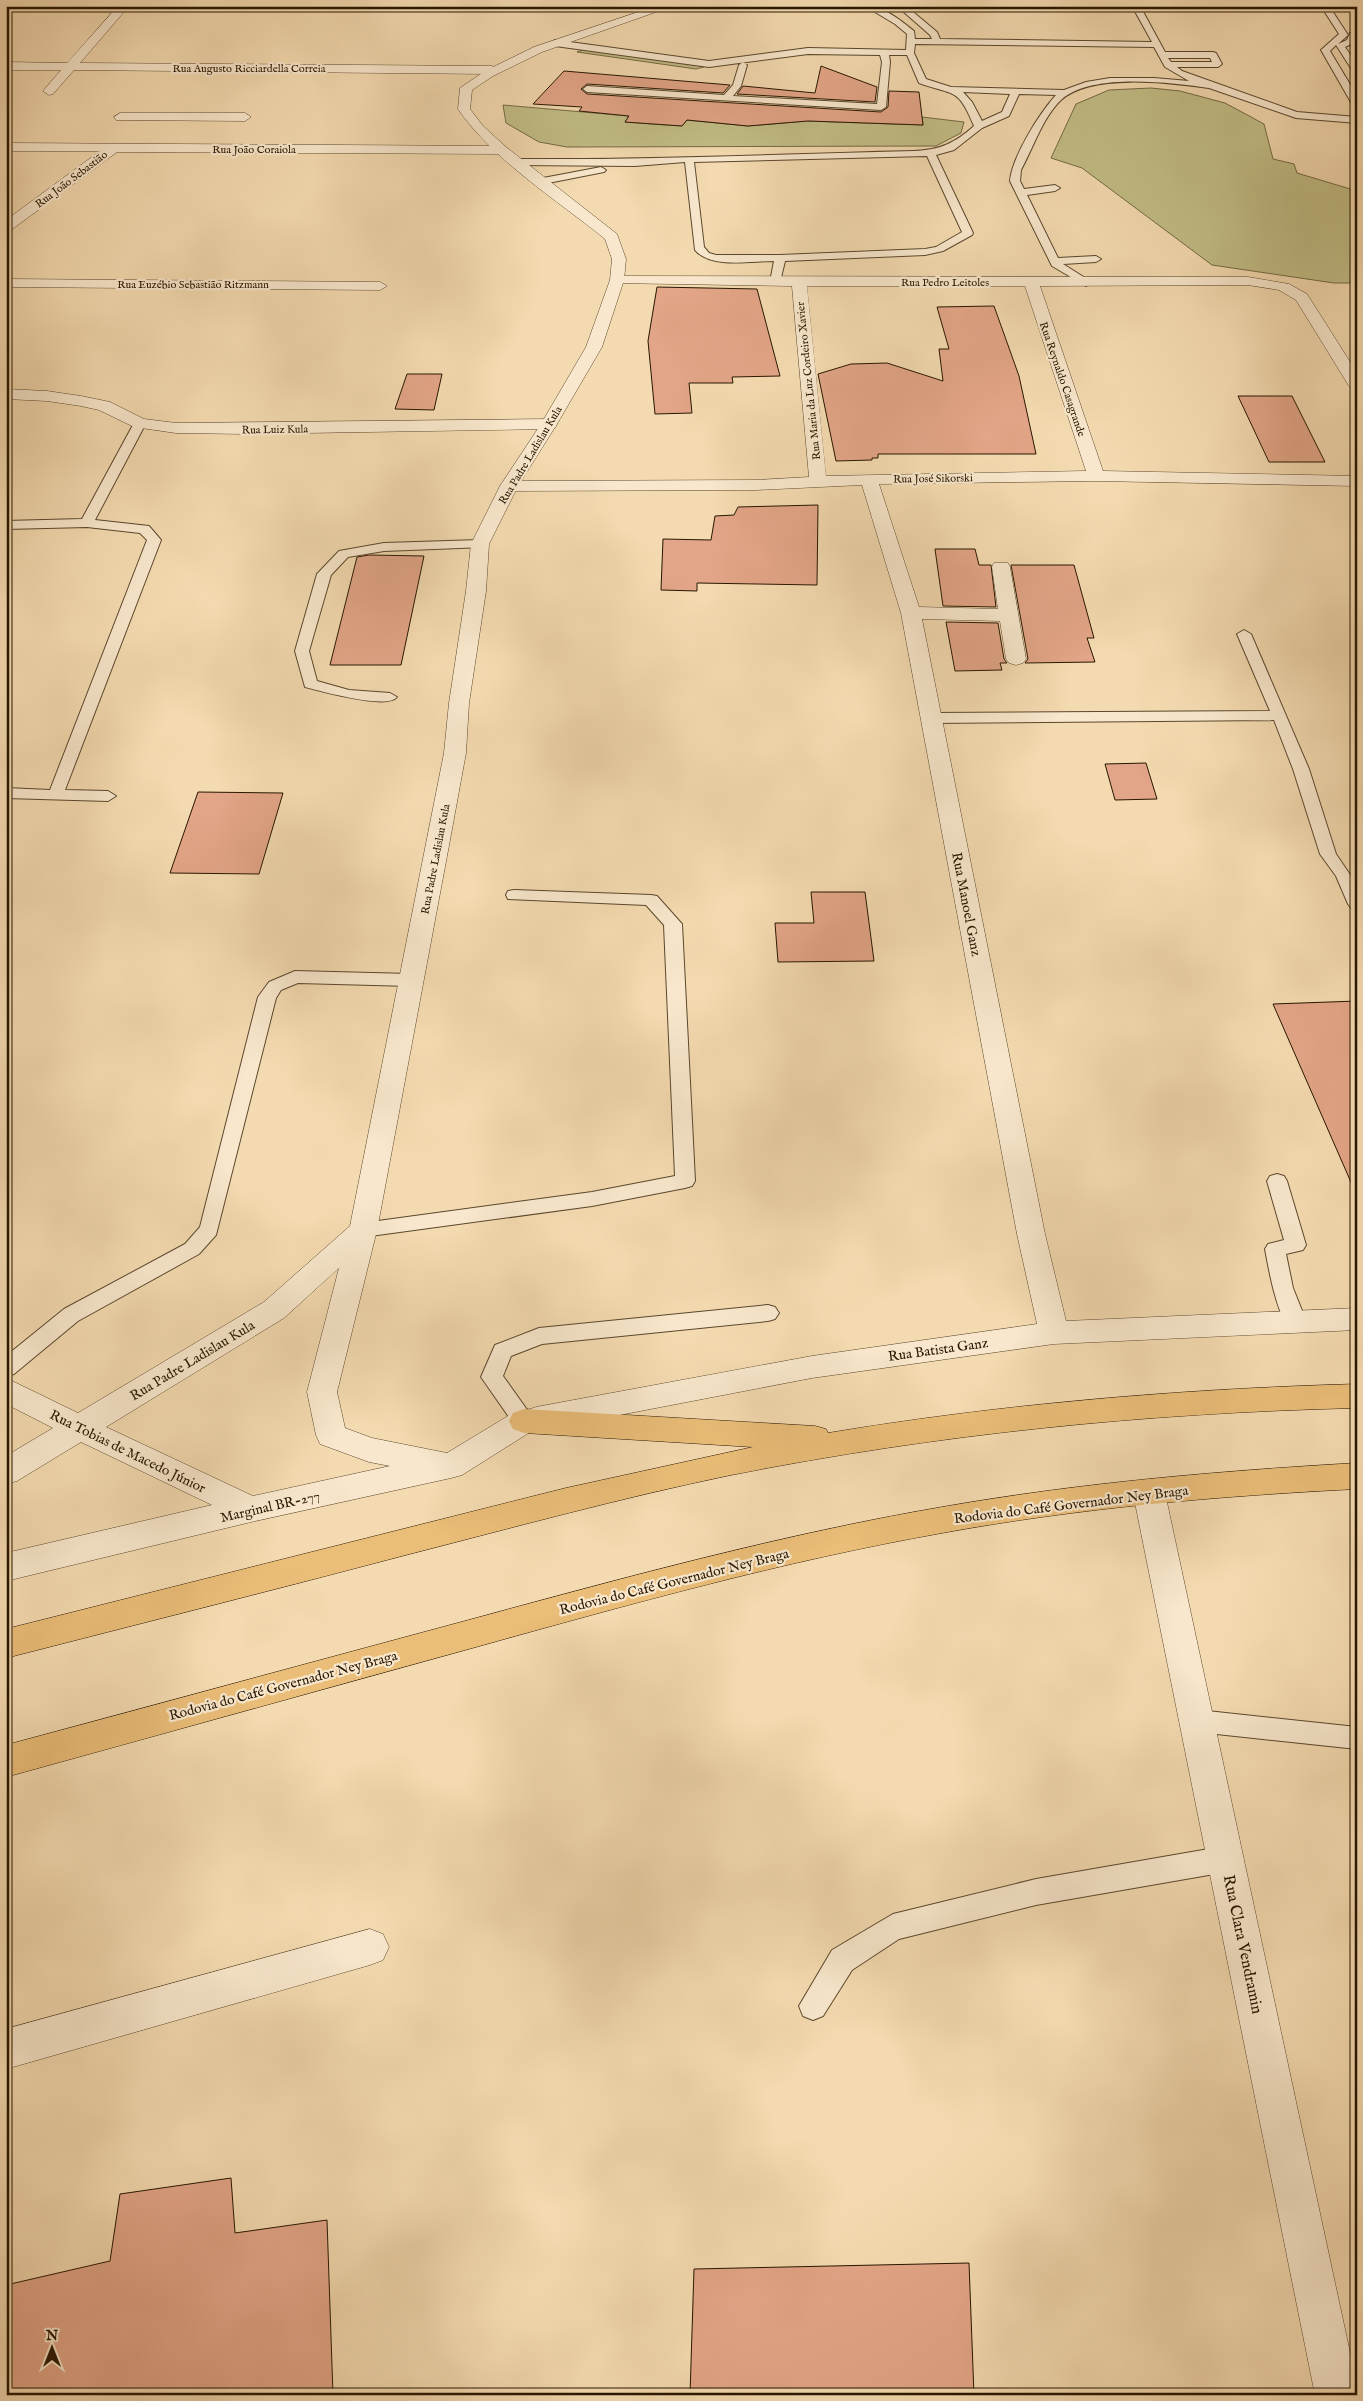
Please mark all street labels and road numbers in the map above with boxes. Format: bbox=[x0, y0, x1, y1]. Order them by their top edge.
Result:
street label: Rua Augusto Ricciardella Correia bbox=[173, 62, 326, 76]
street label: Rua João Coraiola bbox=[212, 143, 296, 157]
street label: Rua João Sebastião bbox=[33, 148, 111, 212]
street label: Rua Pedro Leitoles bbox=[901, 276, 989, 290]
street label: Rua Euzébio Sebastião Ritzmann bbox=[117, 278, 269, 292]
street label: Rua Maria da Luz Cordeiro Xavier bbox=[794, 301, 824, 461]
street label: Rua Reynaldo Casagrande bbox=[1036, 320, 1088, 439]
street label: Rua Padre Ladislau Kula bbox=[496, 404, 566, 507]
street label: Rua Luiz Kula bbox=[242, 422, 309, 438]
street label: Rua José Sikorski bbox=[893, 471, 973, 487]
street label: Rua Padre Ladislau Kula bbox=[418, 803, 454, 916]
street label: Rua Manoel Ganz bbox=[947, 851, 985, 958]
street label: Rua Padre Ladislau Kula bbox=[127, 1316, 259, 1405]
street label: Rua Batista Ganz bbox=[887, 1334, 990, 1366]
street label: Rua Tobias de Macedo Júnior bbox=[46, 1406, 209, 1498]
street label: Rodovia do Café Governador Ney Braga bbox=[953, 1482, 1190, 1528]
street label: Marginal BR-277 bbox=[219, 1487, 322, 1527]
street label: Rodovia do Café Governador Ney Braga bbox=[558, 1544, 792, 1619]
street label: Rodovia do Café Governador Ney Braga bbox=[167, 1647, 400, 1725]
street label: Rua Clara Vendramin bbox=[1218, 1873, 1267, 2016]

